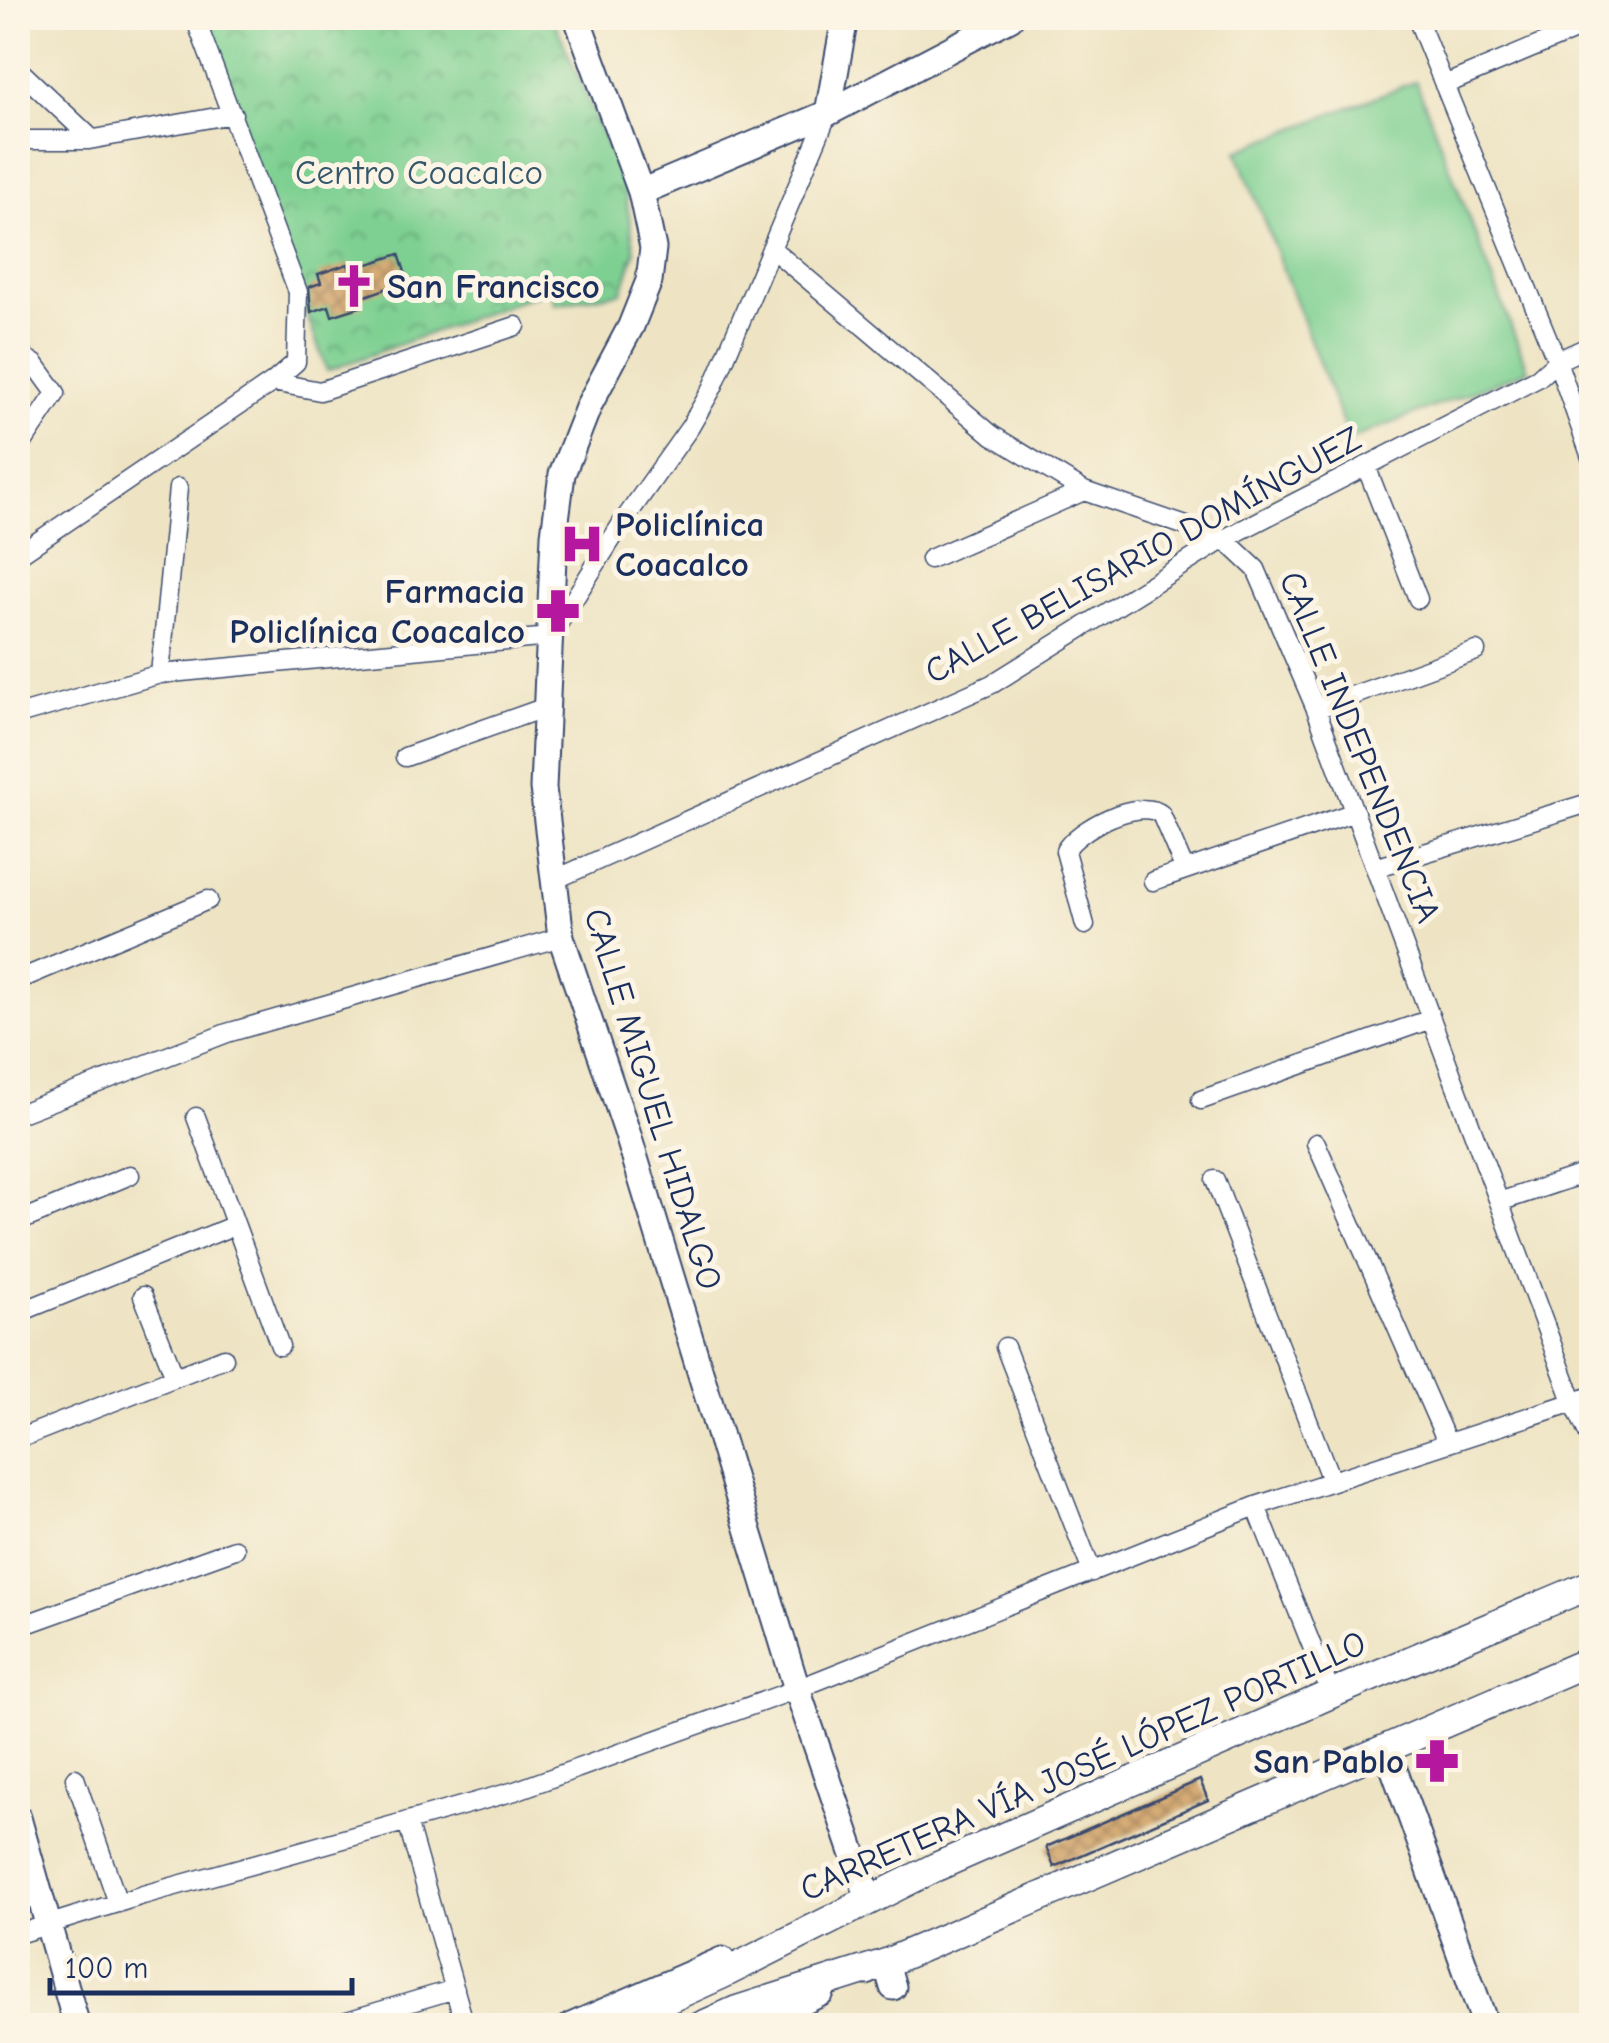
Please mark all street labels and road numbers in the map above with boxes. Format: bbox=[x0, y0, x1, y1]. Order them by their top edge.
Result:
street label: CALLE BELISARIO DOMÍNGUEZ bbox=[918, 418, 1368, 692]
street label: CALLE INDEPENDENCIA bbox=[1271, 566, 1449, 928]
street label: CALLE MIGUEL HIDALGO bbox=[575, 903, 731, 1295]
street label: CARRETERA VÍA JOSÉ LÓPEZ PORTILLO bbox=[794, 1622, 1372, 1910]

